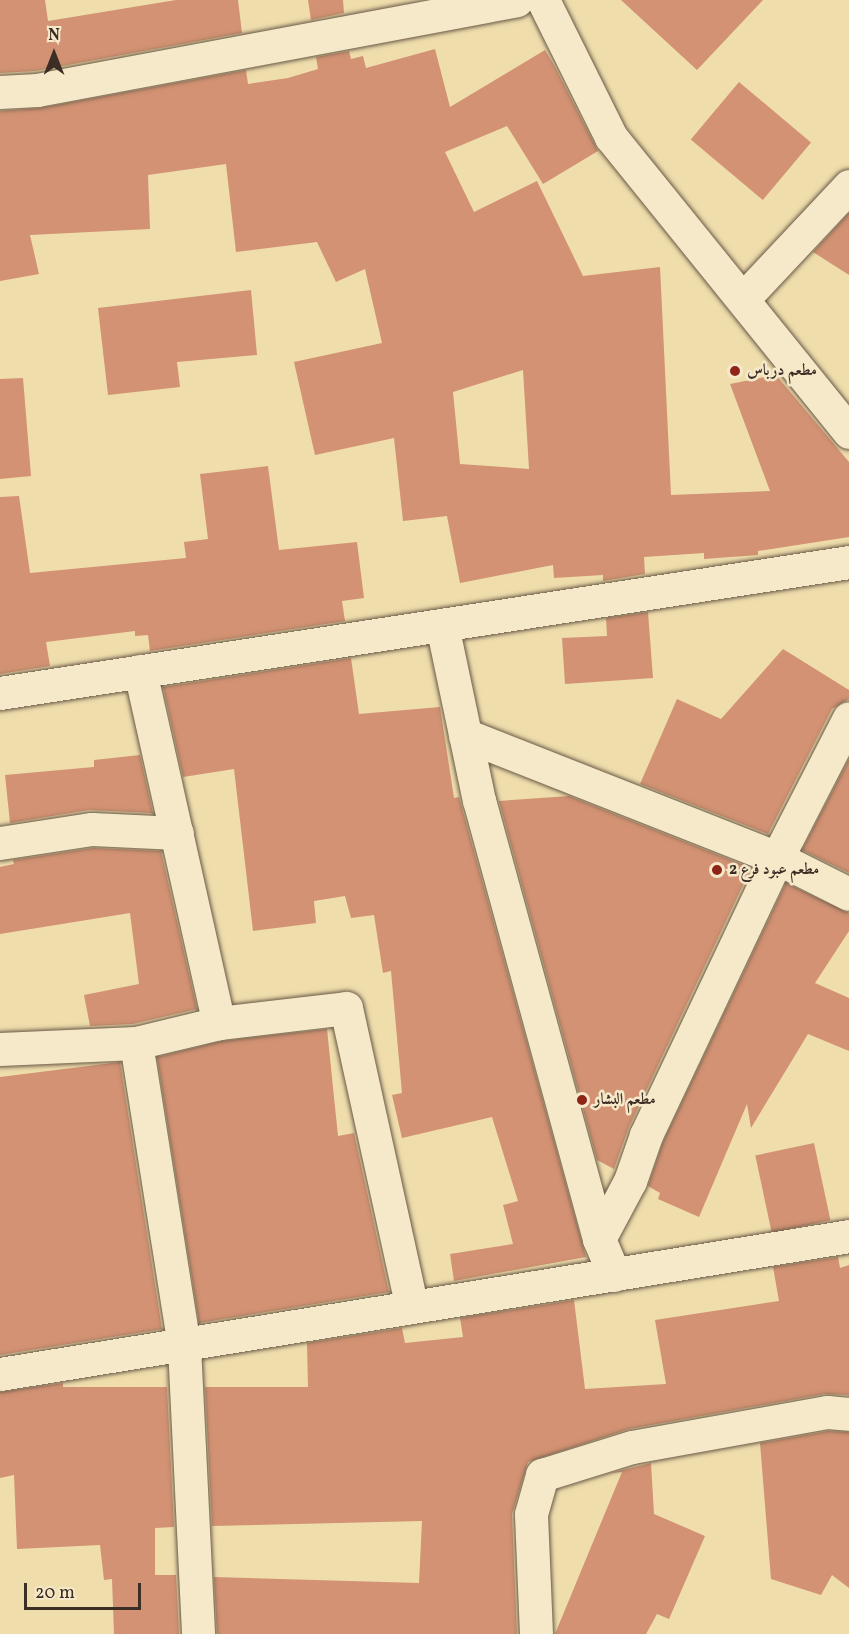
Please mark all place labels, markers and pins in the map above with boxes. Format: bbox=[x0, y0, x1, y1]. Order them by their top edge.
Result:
place label: مطعم درباس bbox=[747, 361, 817, 381]
marker: مطعم درباس bbox=[728, 364, 742, 378]
place label: مطعم عبود فرع 2 bbox=[729, 860, 819, 880]
marker: مطعم عبود فرع 2 bbox=[710, 863, 724, 877]
place label: مطعم البشار bbox=[594, 1090, 656, 1110]
marker: مطعم البشار bbox=[575, 1093, 589, 1107]

